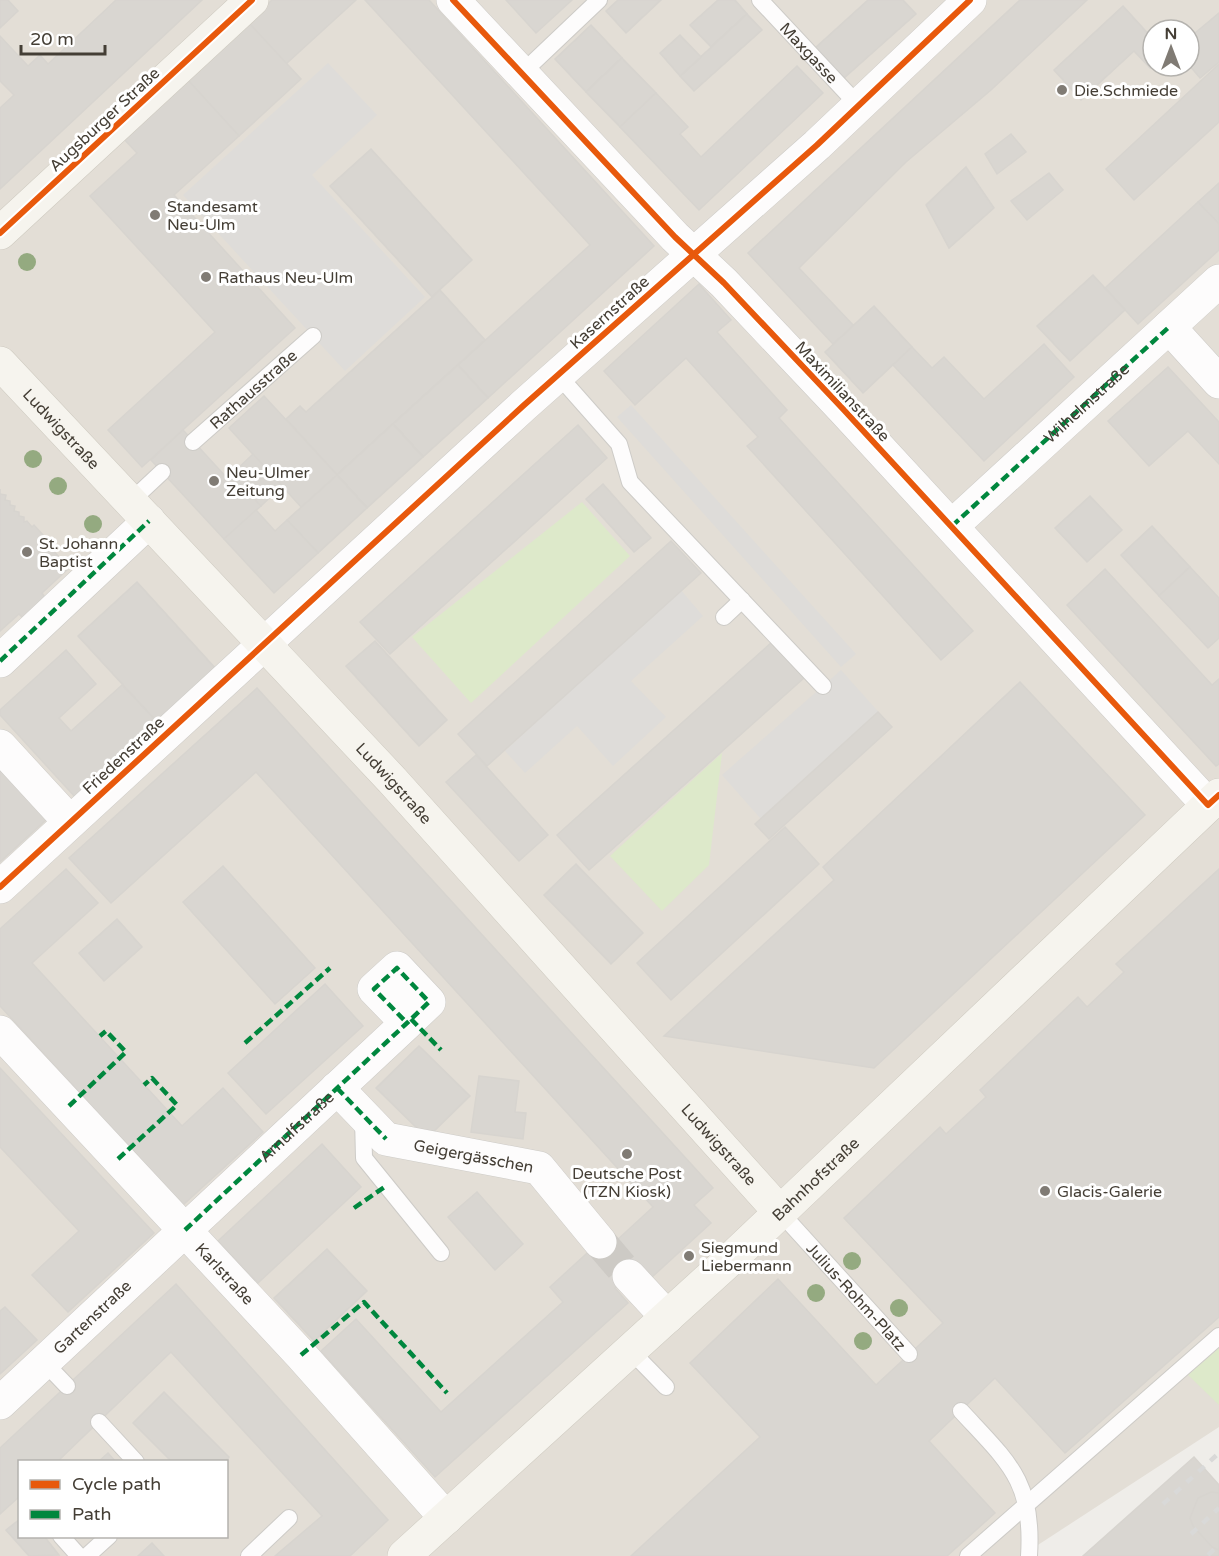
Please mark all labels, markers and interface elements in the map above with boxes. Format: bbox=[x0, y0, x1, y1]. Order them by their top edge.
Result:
scale bar bbox=[21, 18, 105, 56]
north arrow bbox=[1141, 18, 1201, 78]
street label: Maxgasse bbox=[775, 19, 842, 88]
text: N bbox=[1165, 24, 1177, 44]
text: 20 m bbox=[30, 28, 74, 50]
street label: Augsburger Straße bbox=[45, 63, 164, 176]
place label: Die.Schmiede bbox=[1074, 81, 1178, 101]
marker: Die.Schmiede bbox=[1055, 83, 1069, 97]
place label: Standesamt Neu-Ulm bbox=[167, 197, 258, 235]
marker: Standesamt Neu-Ulm bbox=[148, 208, 162, 222]
place label: Rathaus Neu-Ulm bbox=[218, 268, 353, 288]
marker: Rathaus Neu-Ulm bbox=[199, 270, 213, 284]
street label: Kasernstraße bbox=[566, 272, 654, 354]
street label: Maximilianstraße bbox=[791, 337, 894, 446]
street label: Rathausstraße bbox=[206, 346, 302, 434]
street label: Wilhelmstraße bbox=[1040, 359, 1134, 448]
street label: Ludwigstraße bbox=[18, 385, 104, 474]
place label: Neu-Ulmer Zeitung bbox=[226, 463, 311, 501]
marker: Neu-Ulmer Zeitung bbox=[207, 474, 221, 488]
place label: St. Johann Baptist bbox=[39, 534, 118, 572]
marker: St. Johann Baptist bbox=[20, 545, 34, 559]
street label: Friedenstraße bbox=[78, 713, 169, 799]
street label: Ludwigstraße bbox=[351, 739, 436, 829]
street label: Arnulfstraße bbox=[255, 1087, 338, 1167]
street label: Ludwigstraße bbox=[676, 1100, 760, 1190]
street label: Bahnhofstraße bbox=[768, 1133, 864, 1226]
street label: Geigergässchen bbox=[412, 1135, 535, 1178]
marker: Deutsche Post (TZN Kiosk) bbox=[620, 1147, 634, 1161]
place label: Deutsche Post (TZN Kiosk) bbox=[572, 1164, 682, 1202]
place label: Glacis-Galerie bbox=[1057, 1182, 1162, 1202]
marker: Glacis-Galerie bbox=[1038, 1184, 1052, 1198]
place label: Siegmund Liebermann bbox=[701, 1238, 792, 1276]
street label: Karlstraße bbox=[190, 1239, 258, 1309]
street label: Julius-Rohm-Platz bbox=[802, 1239, 910, 1355]
marker: Siegmund Liebermann bbox=[682, 1249, 696, 1263]
street label: Gartenstraße bbox=[49, 1276, 136, 1359]
legend bbox=[18, 1460, 228, 1538]
text: Cycle path bbox=[72, 1473, 161, 1495]
text: Path bbox=[72, 1503, 111, 1525]

